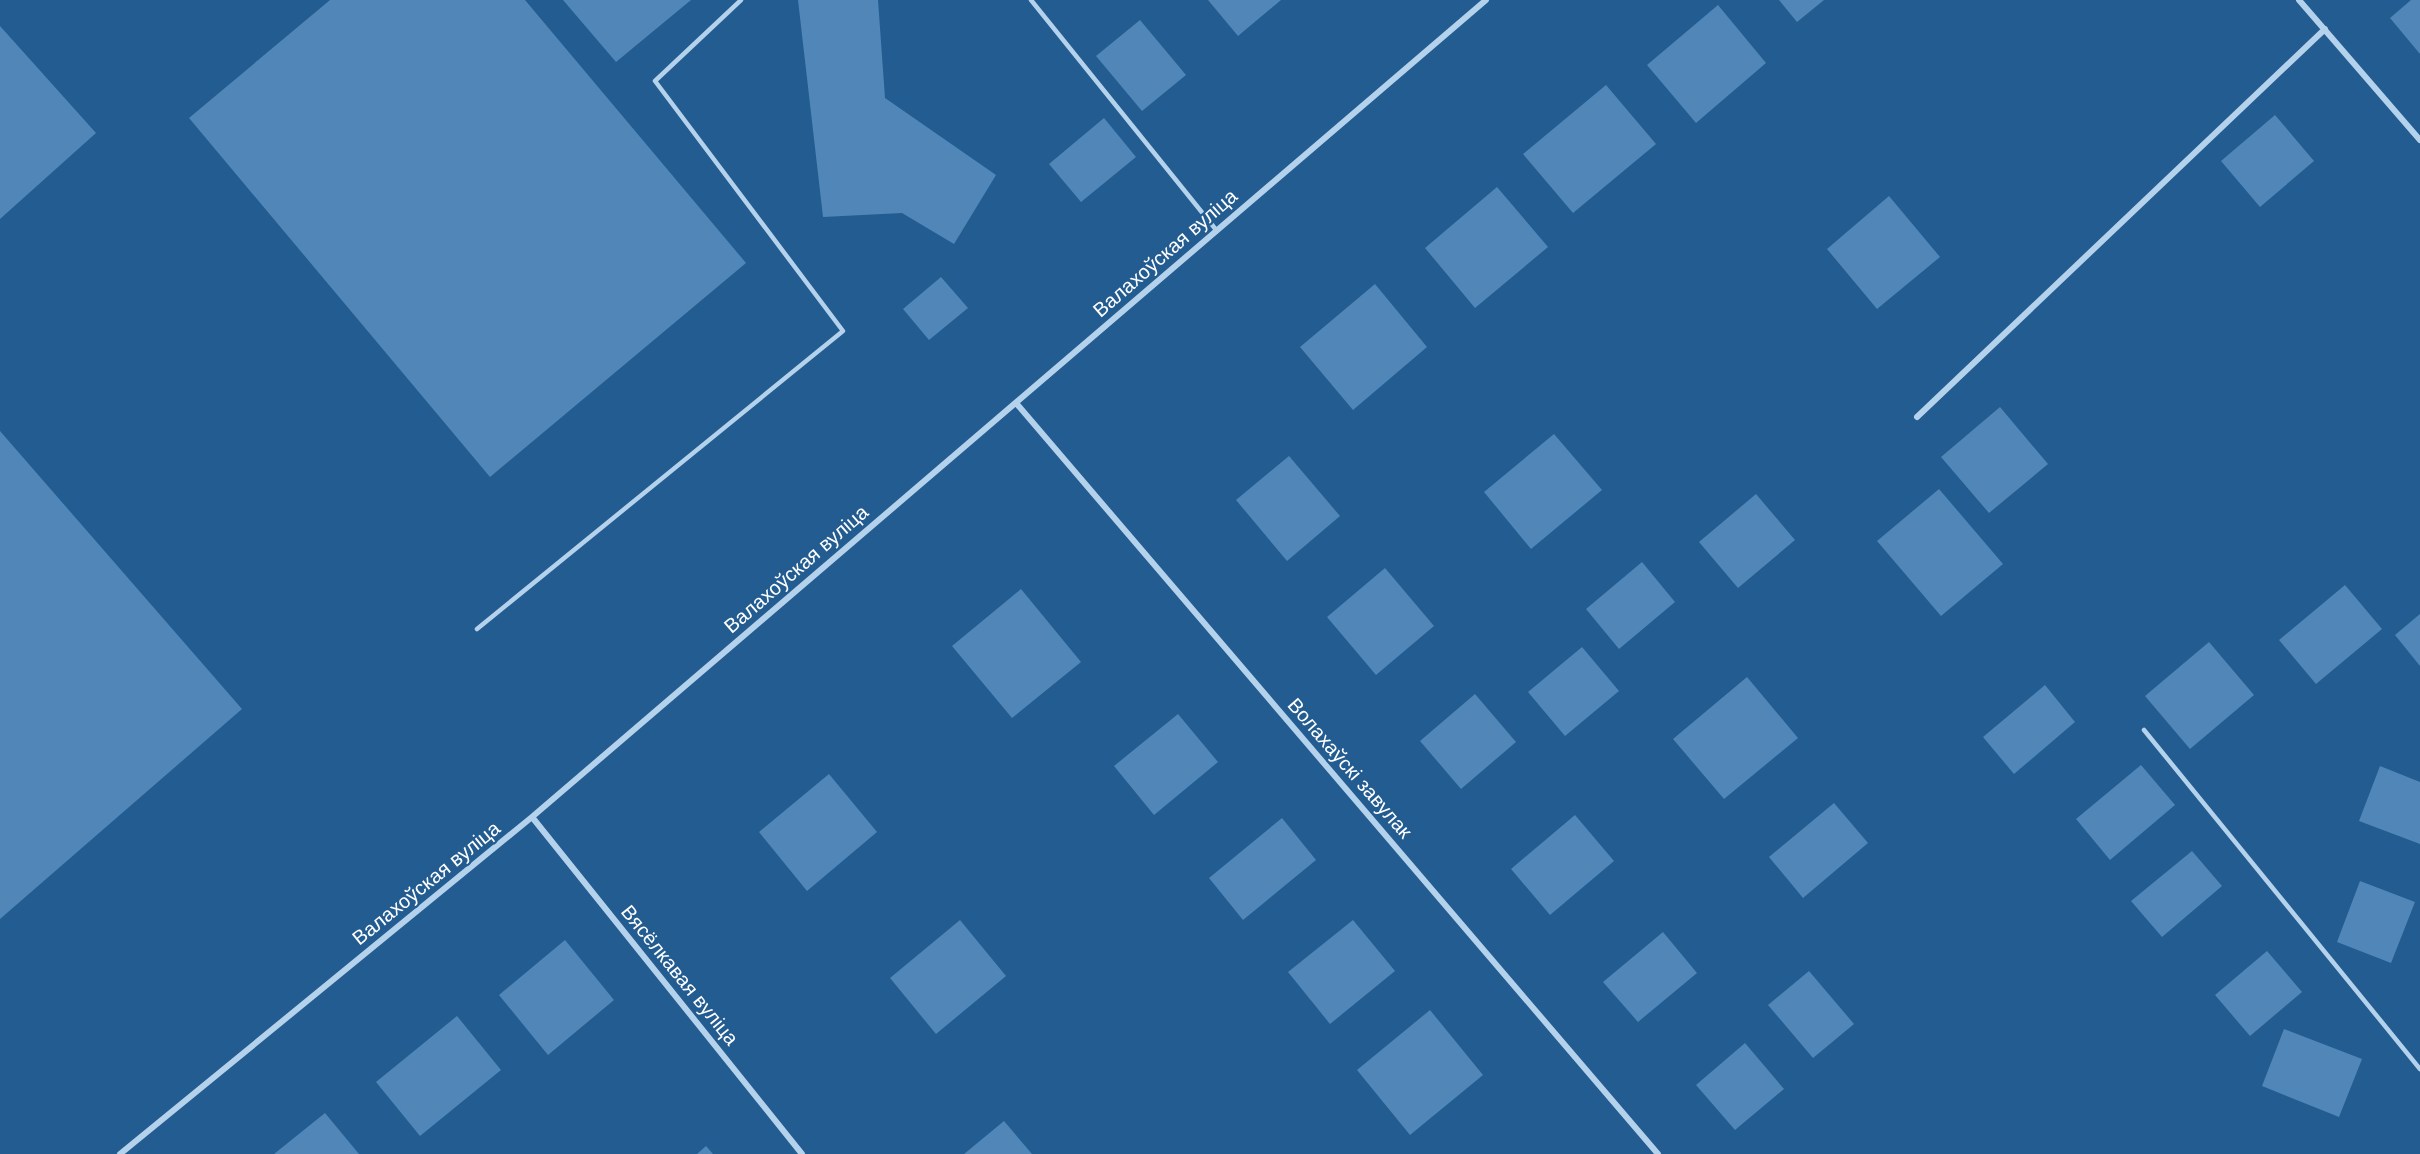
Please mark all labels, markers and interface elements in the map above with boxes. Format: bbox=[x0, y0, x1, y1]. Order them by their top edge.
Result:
street label: Валахоўская вуліца bbox=[1087, 183, 1243, 323]
street label: Валахоўская вуліца bbox=[718, 499, 874, 639]
street label: Волахаўскі завулак bbox=[1282, 692, 1418, 844]
street label: Валахоўская вуліца bbox=[347, 815, 506, 951]
street label: Вясёлкавая вуліца bbox=[615, 900, 745, 1051]

